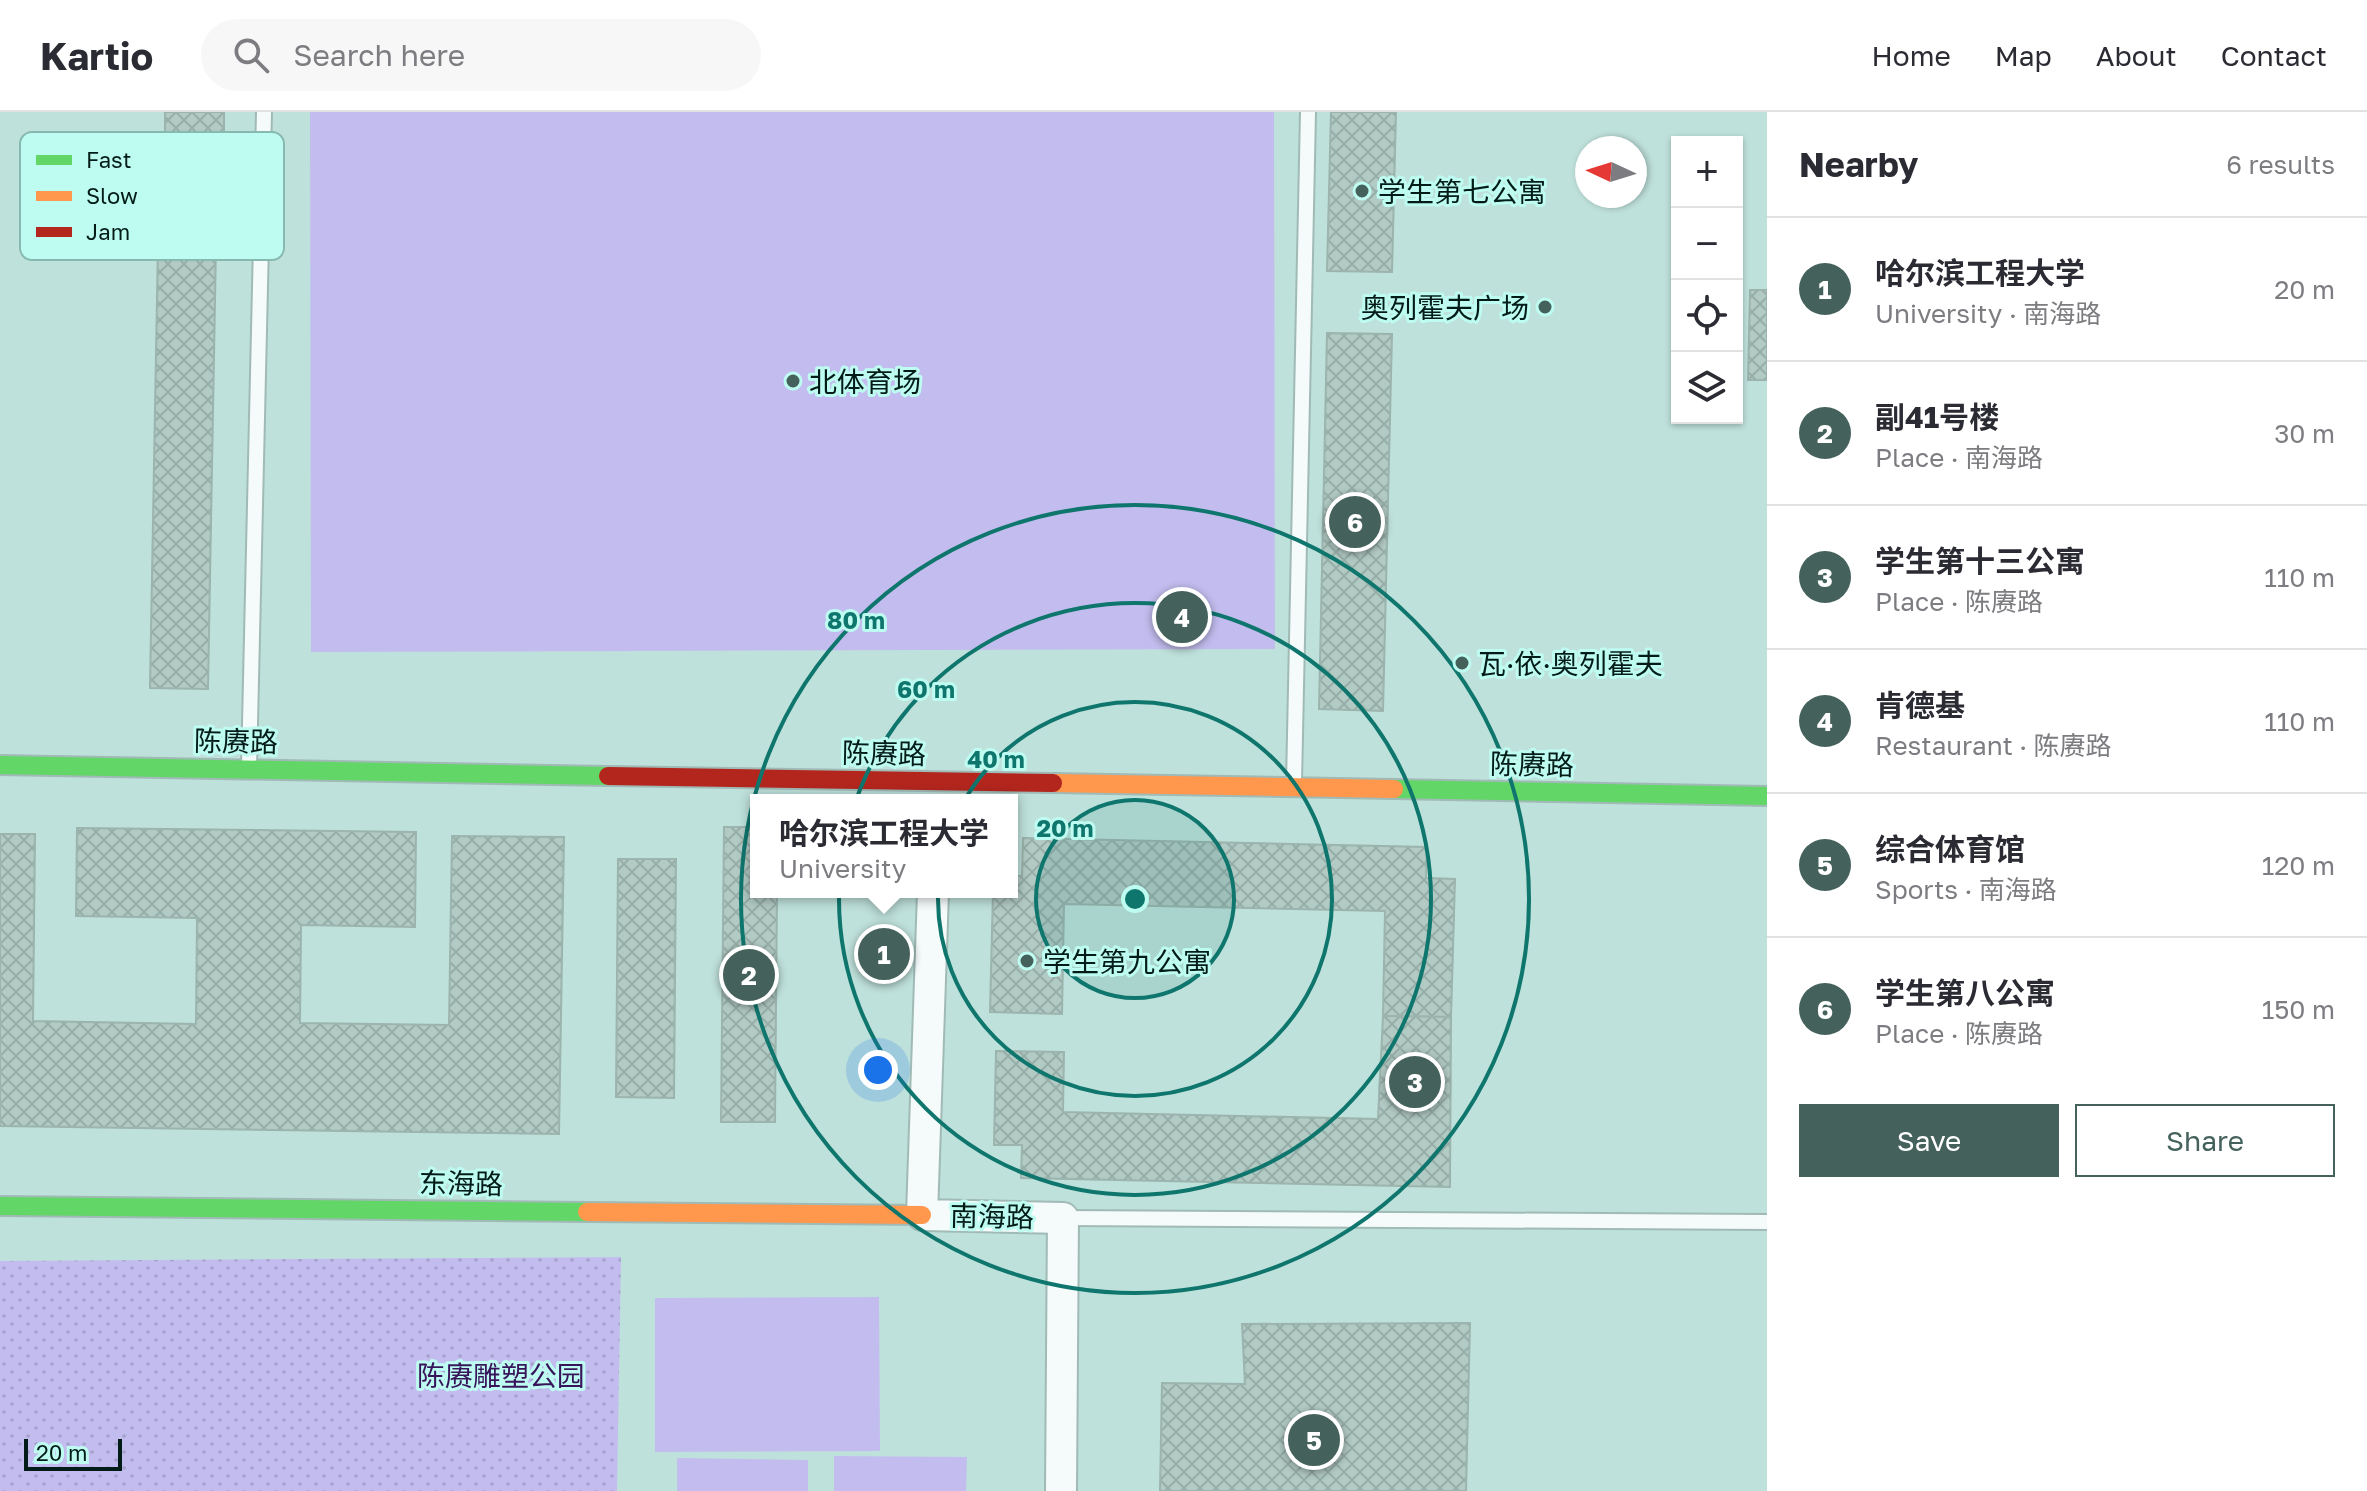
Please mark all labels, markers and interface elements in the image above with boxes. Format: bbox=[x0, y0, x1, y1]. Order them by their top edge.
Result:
search box bbox=[201, 19, 761, 91]
text: Kartio bbox=[40, 33, 153, 78]
icon: search bbox=[229, 33, 273, 77]
text: Search here bbox=[293, 37, 465, 73]
text: Home bbox=[1872, 39, 1951, 72]
text: Map bbox=[1995, 39, 2052, 72]
text: About bbox=[2096, 39, 2177, 72]
text: Contact bbox=[2221, 39, 2327, 72]
legend bbox=[20, 132, 284, 260]
north arrow bbox=[1575, 136, 1647, 208]
map controls bbox=[1671, 136, 1743, 424]
button: + bbox=[1671, 136, 1743, 208]
text: Nearby bbox=[1799, 144, 1919, 184]
text: Fast bbox=[86, 146, 132, 173]
text: 6 results bbox=[2226, 149, 2335, 180]
place label: 学生第七公寓 bbox=[1378, 175, 1546, 208]
text: Slow bbox=[86, 182, 138, 209]
marker: 学生第七公寓 bbox=[1353, 182, 1371, 200]
button: − bbox=[1671, 208, 1743, 280]
text: Jam bbox=[86, 218, 130, 245]
text: 哈尔滨工程大学 bbox=[1875, 255, 2085, 291]
text: 1 bbox=[1818, 274, 1832, 305]
text: 20 m bbox=[2274, 274, 2335, 305]
button: locate bbox=[1671, 280, 1743, 352]
place label: 奥列霍夫广场 bbox=[1361, 291, 1529, 324]
marker: 奥列霍夫广场 bbox=[1536, 298, 1554, 316]
text: University · 南海路 bbox=[1875, 298, 2101, 329]
button: layers bbox=[1671, 352, 1743, 424]
place label: 北体育场 bbox=[809, 365, 921, 398]
marker: 北体育场 bbox=[784, 372, 802, 390]
text: 副41号楼 bbox=[1875, 399, 1999, 435]
text: 2 bbox=[1817, 418, 1833, 449]
text: 30 m bbox=[2274, 418, 2335, 449]
text: Place · 南海路 bbox=[1875, 442, 2043, 473]
pin: 6 bbox=[1329, 492, 1381, 552]
text: 学生第十三公寓 bbox=[1875, 543, 2085, 579]
text: 3 bbox=[1817, 562, 1833, 593]
text: 110 m bbox=[2264, 562, 2335, 593]
text: Place · 陈赓路 bbox=[1875, 586, 2043, 617]
pin: 4 bbox=[1156, 587, 1208, 647]
text: 80 m bbox=[827, 605, 885, 634]
place label: 瓦·依·奥列霍夫 bbox=[1478, 647, 1663, 680]
marker: 瓦·依·奥列霍夫 bbox=[1453, 654, 1471, 672]
text: 60 m bbox=[897, 674, 955, 703]
text: 肯德基 bbox=[1875, 687, 1965, 723]
text: 4 bbox=[1817, 706, 1833, 737]
text: 110 m bbox=[2264, 706, 2335, 737]
street label: 陈赓路 bbox=[194, 724, 278, 758]
text: Restaurant · 陈赓路 bbox=[1875, 730, 2112, 761]
street label: 陈赓路 bbox=[842, 736, 926, 770]
text: 40 m bbox=[967, 744, 1025, 773]
street label: 陈赓路 bbox=[1490, 747, 1574, 781]
popup bbox=[750, 794, 1018, 898]
text: 20 m bbox=[1036, 813, 1094, 842]
text: 哈尔滨工程大学 bbox=[779, 815, 989, 851]
text: 综合体育馆 bbox=[1875, 831, 2025, 867]
text: 5 bbox=[1817, 850, 1833, 881]
text: 120 m bbox=[2262, 850, 2335, 881]
text: University bbox=[779, 853, 906, 884]
text: Sports · 南海路 bbox=[1875, 874, 2057, 905]
centre of rings bbox=[1121, 885, 1149, 913]
pin: 1 bbox=[858, 924, 910, 984]
pin: 2 bbox=[723, 945, 775, 1005]
place label: 学生第九公寓 bbox=[1043, 945, 1211, 978]
marker: 学生第九公寓 bbox=[1018, 952, 1036, 970]
text: 学生第八公寓 bbox=[1875, 975, 2055, 1011]
text: 6 bbox=[1817, 994, 1833, 1025]
text: 150 m bbox=[2262, 994, 2335, 1025]
text: Place · 陈赓路 bbox=[1875, 1018, 2043, 1049]
your location bbox=[858, 1050, 898, 1090]
pin: 3 bbox=[1389, 1052, 1441, 1112]
button: Save bbox=[1799, 1104, 2059, 1177]
button: Share bbox=[2075, 1104, 2335, 1177]
street label: 东海路 bbox=[419, 1166, 503, 1200]
street label: 南海路 bbox=[950, 1199, 1034, 1233]
park label: 陈赓雕塑公园 bbox=[417, 1359, 585, 1392]
pin: 5 bbox=[1288, 1410, 1340, 1470]
scale bar bbox=[24, 1435, 122, 1471]
text: 20 m bbox=[36, 1439, 87, 1466]

